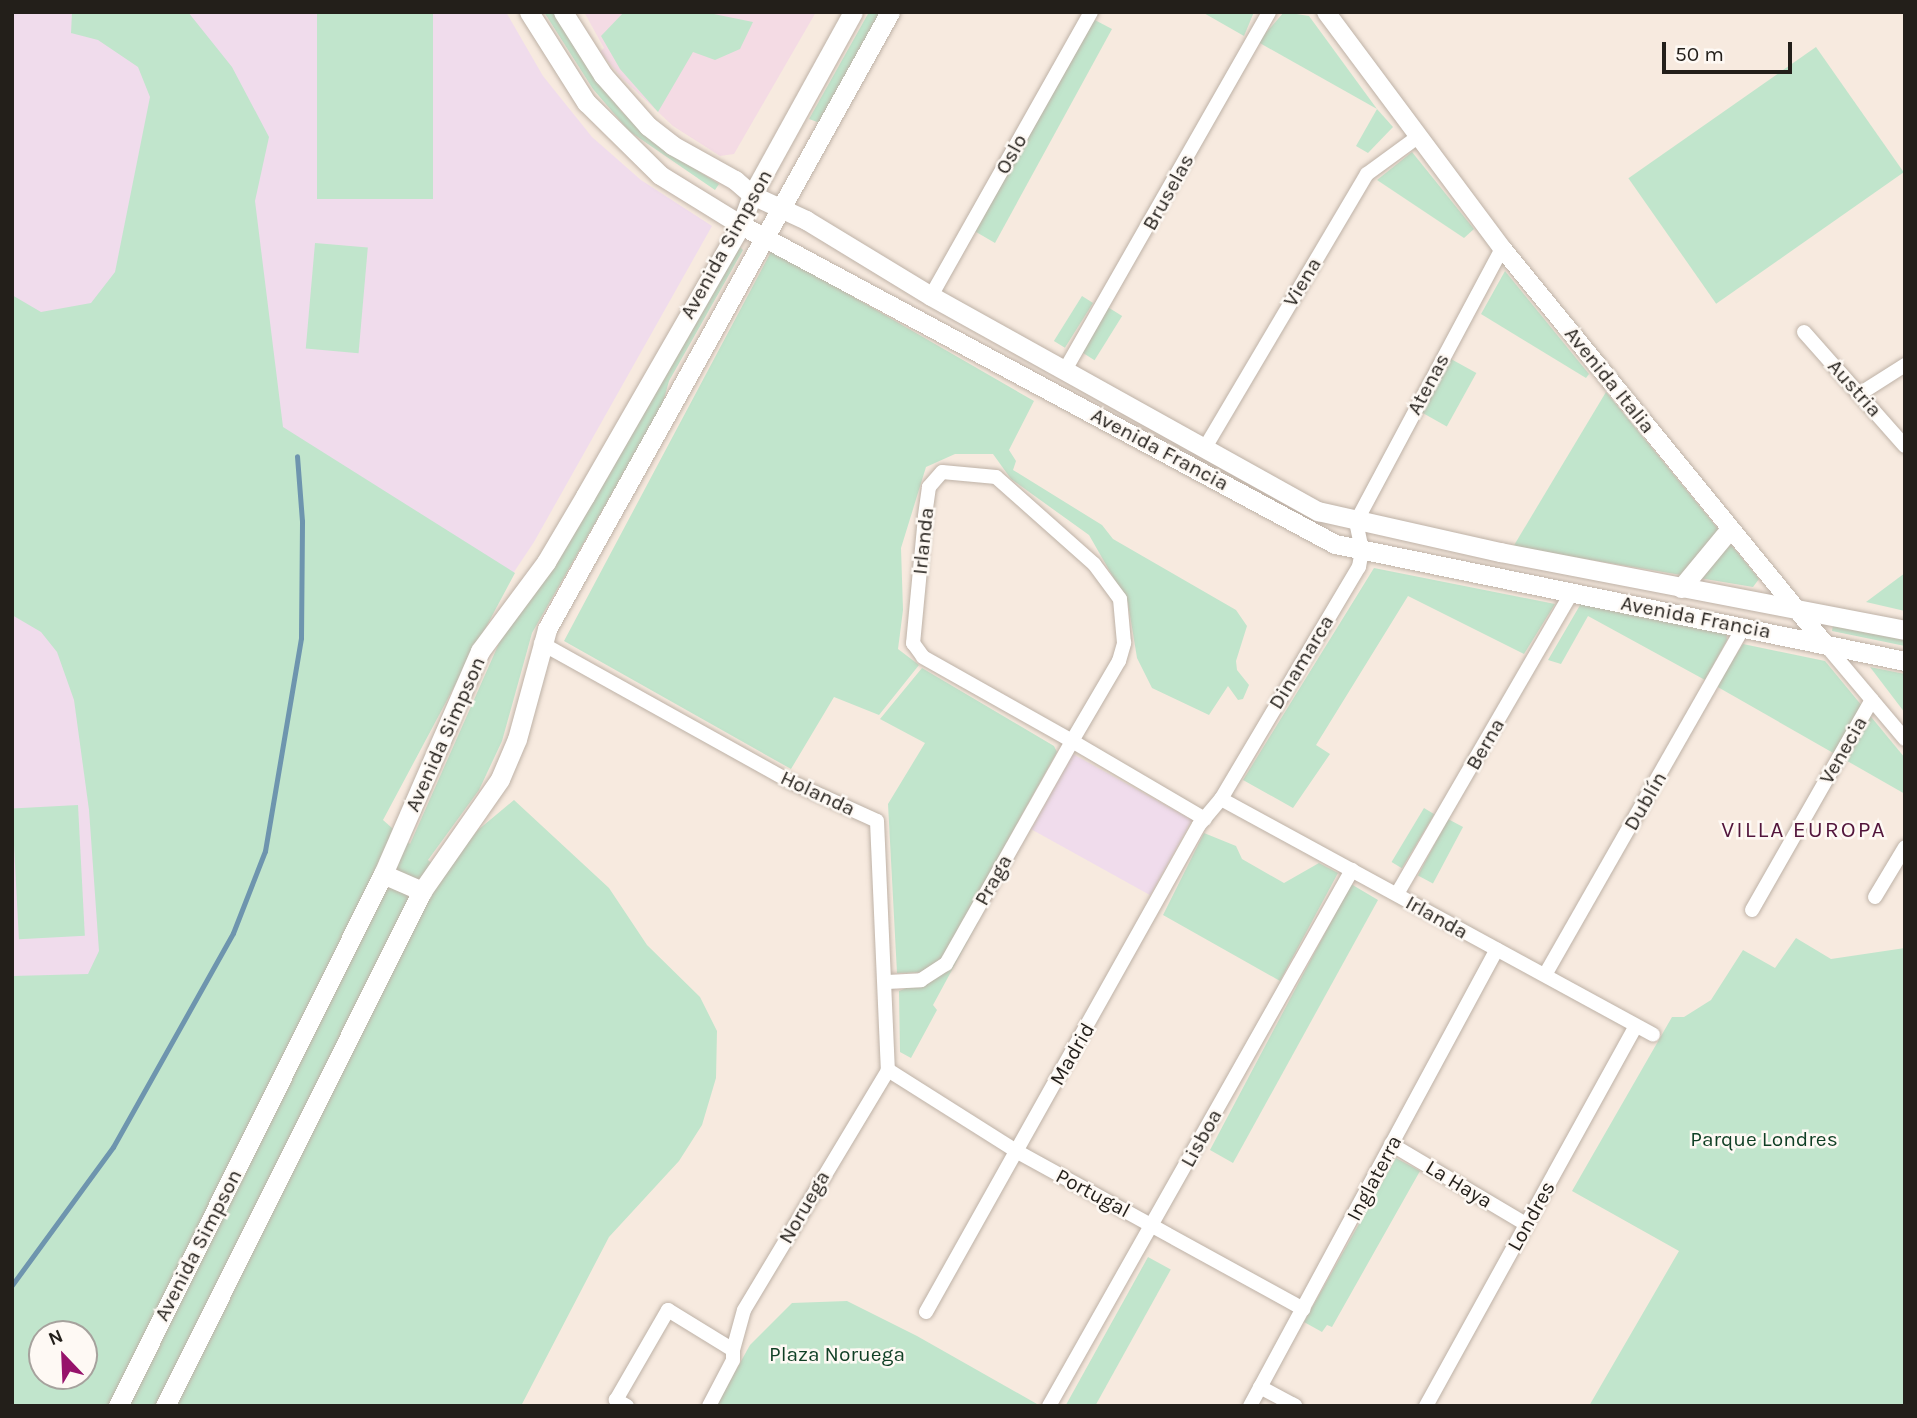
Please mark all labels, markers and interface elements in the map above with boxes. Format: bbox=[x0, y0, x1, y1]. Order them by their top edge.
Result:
scale bar bbox=[1665, 28, 1794, 72]
text: 50 m bbox=[1675, 42, 1724, 66]
street label: Oslo bbox=[990, 130, 1032, 178]
street label: Bruselas bbox=[1137, 149, 1199, 235]
street label: Avenida Simpson bbox=[675, 165, 777, 323]
street label: Viena bbox=[1278, 253, 1326, 311]
street label: Avenida Italia bbox=[1559, 322, 1661, 438]
street label: Atenas bbox=[1401, 349, 1455, 419]
street label: Austria bbox=[1823, 354, 1887, 422]
street label: Avenida Francia bbox=[1087, 402, 1233, 496]
street label: Irlanda bbox=[907, 506, 939, 576]
street label: Avenida Francia bbox=[1619, 590, 1773, 644]
street label: Dinamarca bbox=[1263, 610, 1339, 714]
street label: Avenida Simpson bbox=[400, 653, 490, 815]
street label: Venecia bbox=[1814, 712, 1872, 788]
street label: Berna bbox=[1460, 714, 1510, 774]
street label: Holanda bbox=[777, 765, 859, 821]
street label: Dublín bbox=[1618, 767, 1672, 835]
district label: VILLA EUROPA bbox=[1723, 816, 1885, 844]
street label: Praga bbox=[969, 850, 1017, 910]
street label: Irlanda bbox=[1401, 890, 1473, 944]
street label: Madrid bbox=[1044, 1018, 1100, 1090]
street label: Lisboa bbox=[1175, 1105, 1227, 1171]
park label: Parque Londres bbox=[1690, 1126, 1838, 1152]
street label: Inglaterra bbox=[1341, 1131, 1407, 1225]
street label: La Haya bbox=[1421, 1154, 1497, 1214]
street label: Portugal bbox=[1052, 1163, 1134, 1223]
street label: Avenida Simpson bbox=[149, 1165, 247, 1325]
street label: Noruega bbox=[773, 1166, 835, 1248]
street label: Londres bbox=[1502, 1177, 1560, 1255]
north arrow bbox=[28, 1320, 98, 1390]
text: N bbox=[45, 1325, 66, 1350]
park label: Plaza Noruega bbox=[769, 1341, 905, 1367]

